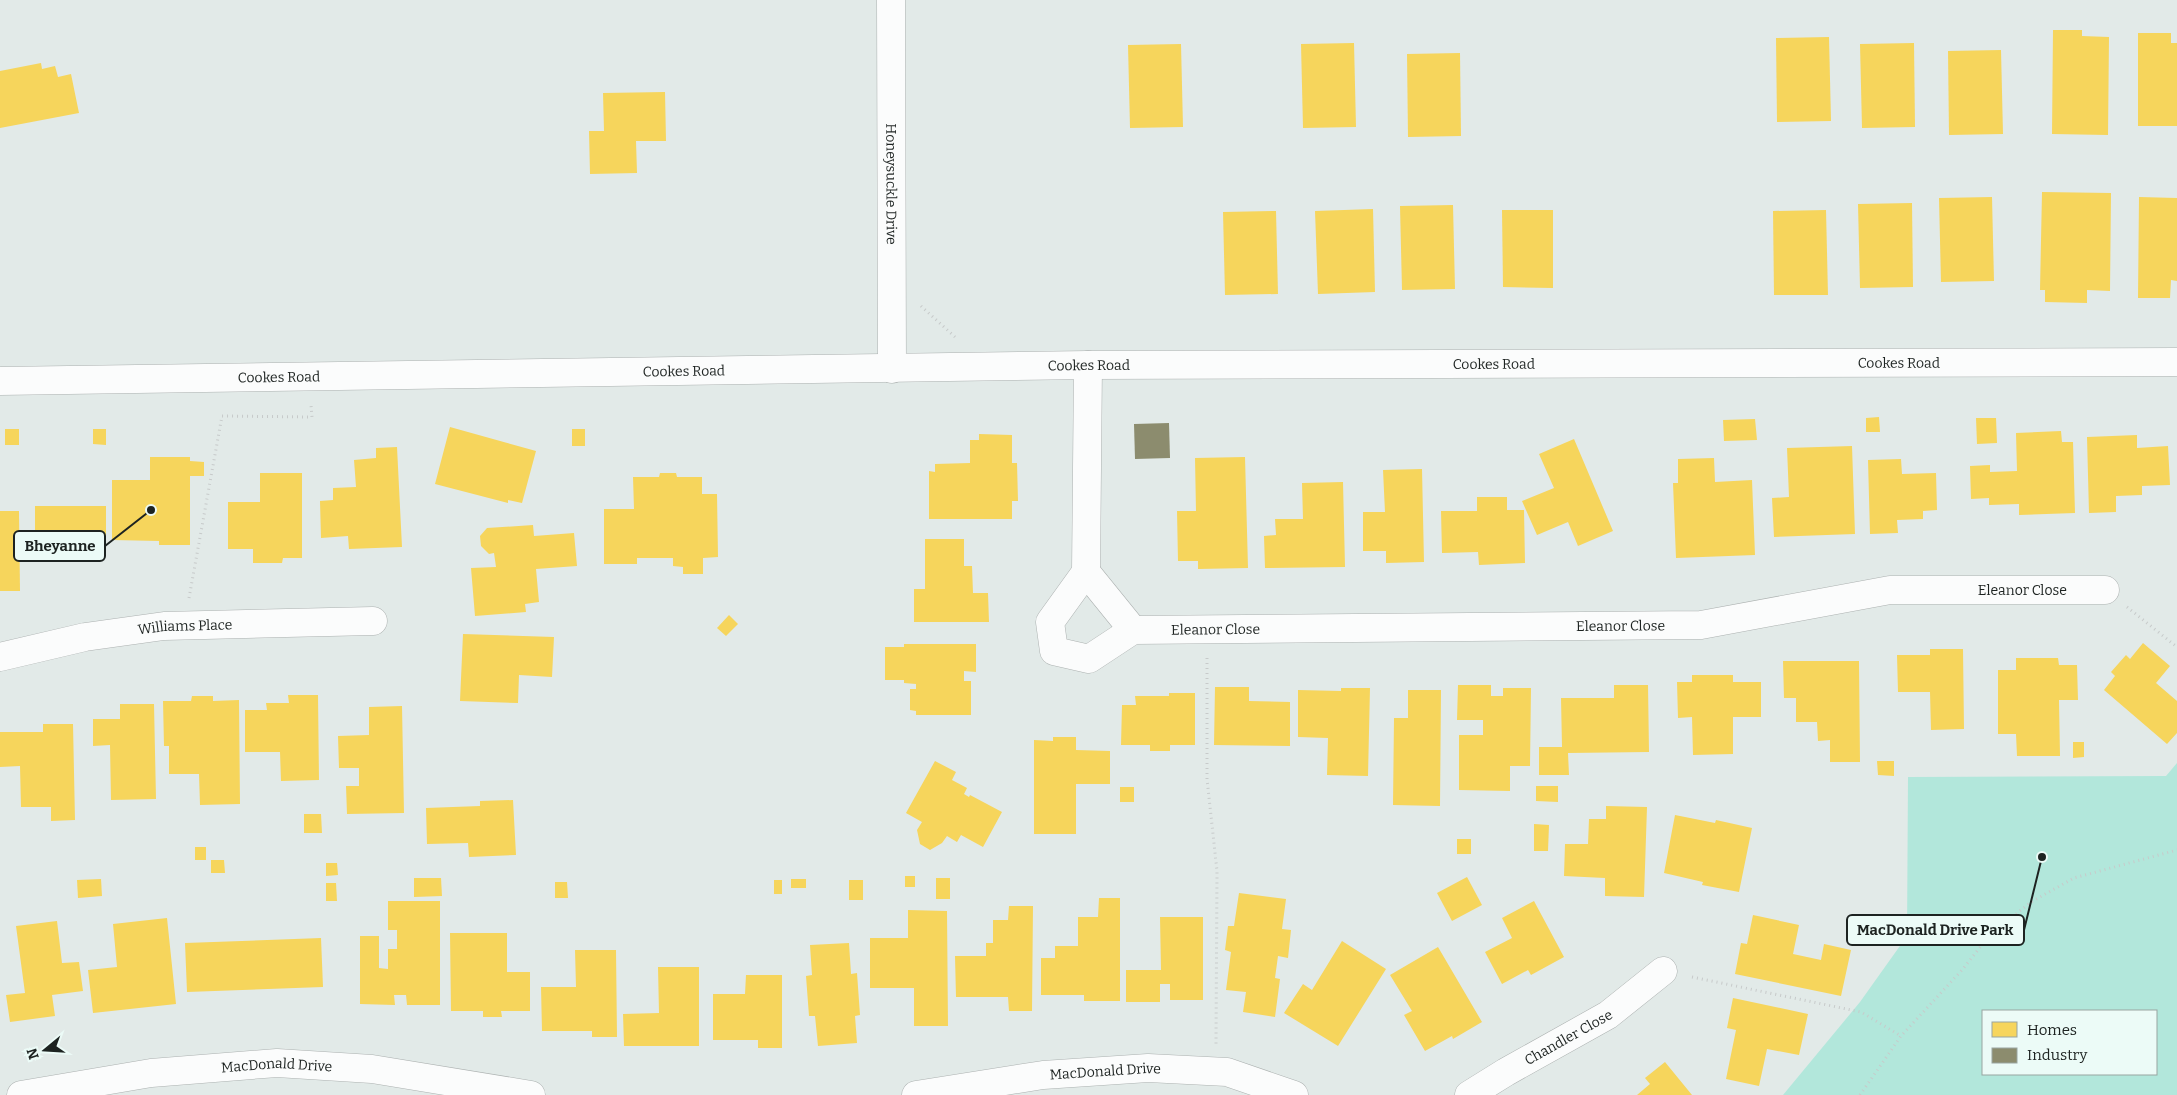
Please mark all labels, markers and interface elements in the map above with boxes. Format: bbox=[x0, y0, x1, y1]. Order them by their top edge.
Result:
street label: Honeysuckle Drive bbox=[883, 123, 900, 245]
street label: Cookes Road bbox=[1858, 354, 1940, 371]
street label: Cookes Road bbox=[1453, 355, 1535, 372]
street label: Cookes Road bbox=[1048, 356, 1130, 374]
street label: Cookes Road bbox=[643, 362, 725, 380]
street label: Cookes Road bbox=[238, 368, 320, 386]
callout: Bheyanne bbox=[14, 531, 105, 561]
text: Bheyanne bbox=[24, 537, 96, 555]
street label: Eleanor Close bbox=[1978, 582, 2067, 599]
street label: Williams Place bbox=[137, 616, 233, 638]
street label: Eleanor Close bbox=[1576, 617, 1665, 635]
street label: Eleanor Close bbox=[1171, 620, 1260, 638]
callout: MacDonald Drive Park bbox=[1847, 915, 2024, 945]
text: MacDonald Drive Park bbox=[1857, 921, 2013, 939]
street label: Chandler Close bbox=[1521, 1006, 1615, 1068]
legend bbox=[1982, 1010, 2157, 1075]
text: Homes bbox=[2027, 1021, 2077, 1039]
north arrow bbox=[20, 1025, 70, 1075]
text: N bbox=[23, 1046, 43, 1062]
text: Industry bbox=[2027, 1046, 2087, 1064]
street label: MacDonald Drive bbox=[221, 1054, 333, 1076]
street label: MacDonald Drive bbox=[1049, 1059, 1161, 1083]

